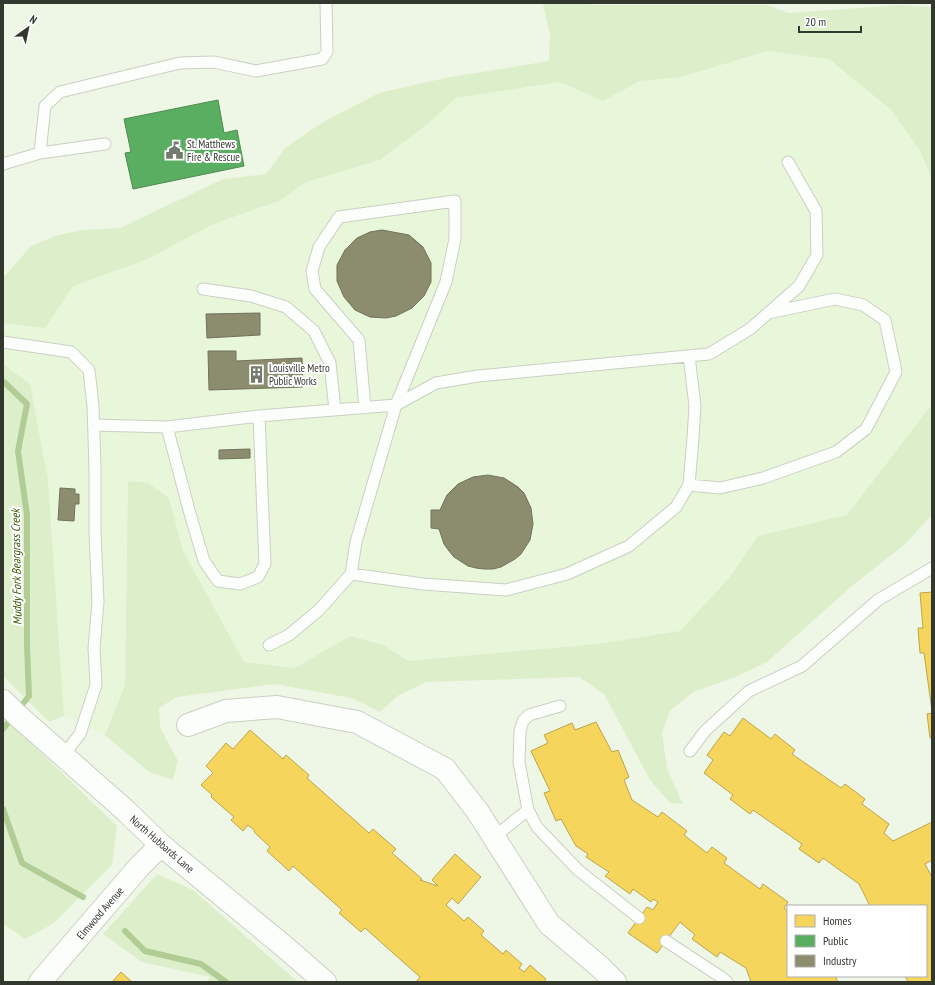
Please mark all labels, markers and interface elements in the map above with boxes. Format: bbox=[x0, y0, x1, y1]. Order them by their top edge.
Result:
north arrow bbox=[8, 8, 48, 48]
scale bar bbox=[799, 8, 861, 34]
text: N bbox=[27, 12, 40, 27]
text: 20 m bbox=[805, 14, 826, 29]
place label: St. Matthews Fire & Rescue bbox=[187, 137, 240, 164]
public building icon: St. Matthews Fire & Rescue bbox=[164, 140, 184, 160]
place label: Louisville Metro Public Works bbox=[269, 361, 330, 388]
building icon: Louisville Metro Public Works bbox=[246, 364, 266, 384]
water label: Muddy Fork Beargrass Creek bbox=[7, 508, 25, 625]
street label: North Hubbards Lane bbox=[127, 812, 197, 876]
street label: Elmwood Avenue bbox=[73, 884, 127, 942]
legend bbox=[787, 905, 927, 977]
text: Homes bbox=[823, 913, 851, 928]
text: Public bbox=[823, 933, 849, 948]
text: Industry bbox=[823, 953, 857, 968]

